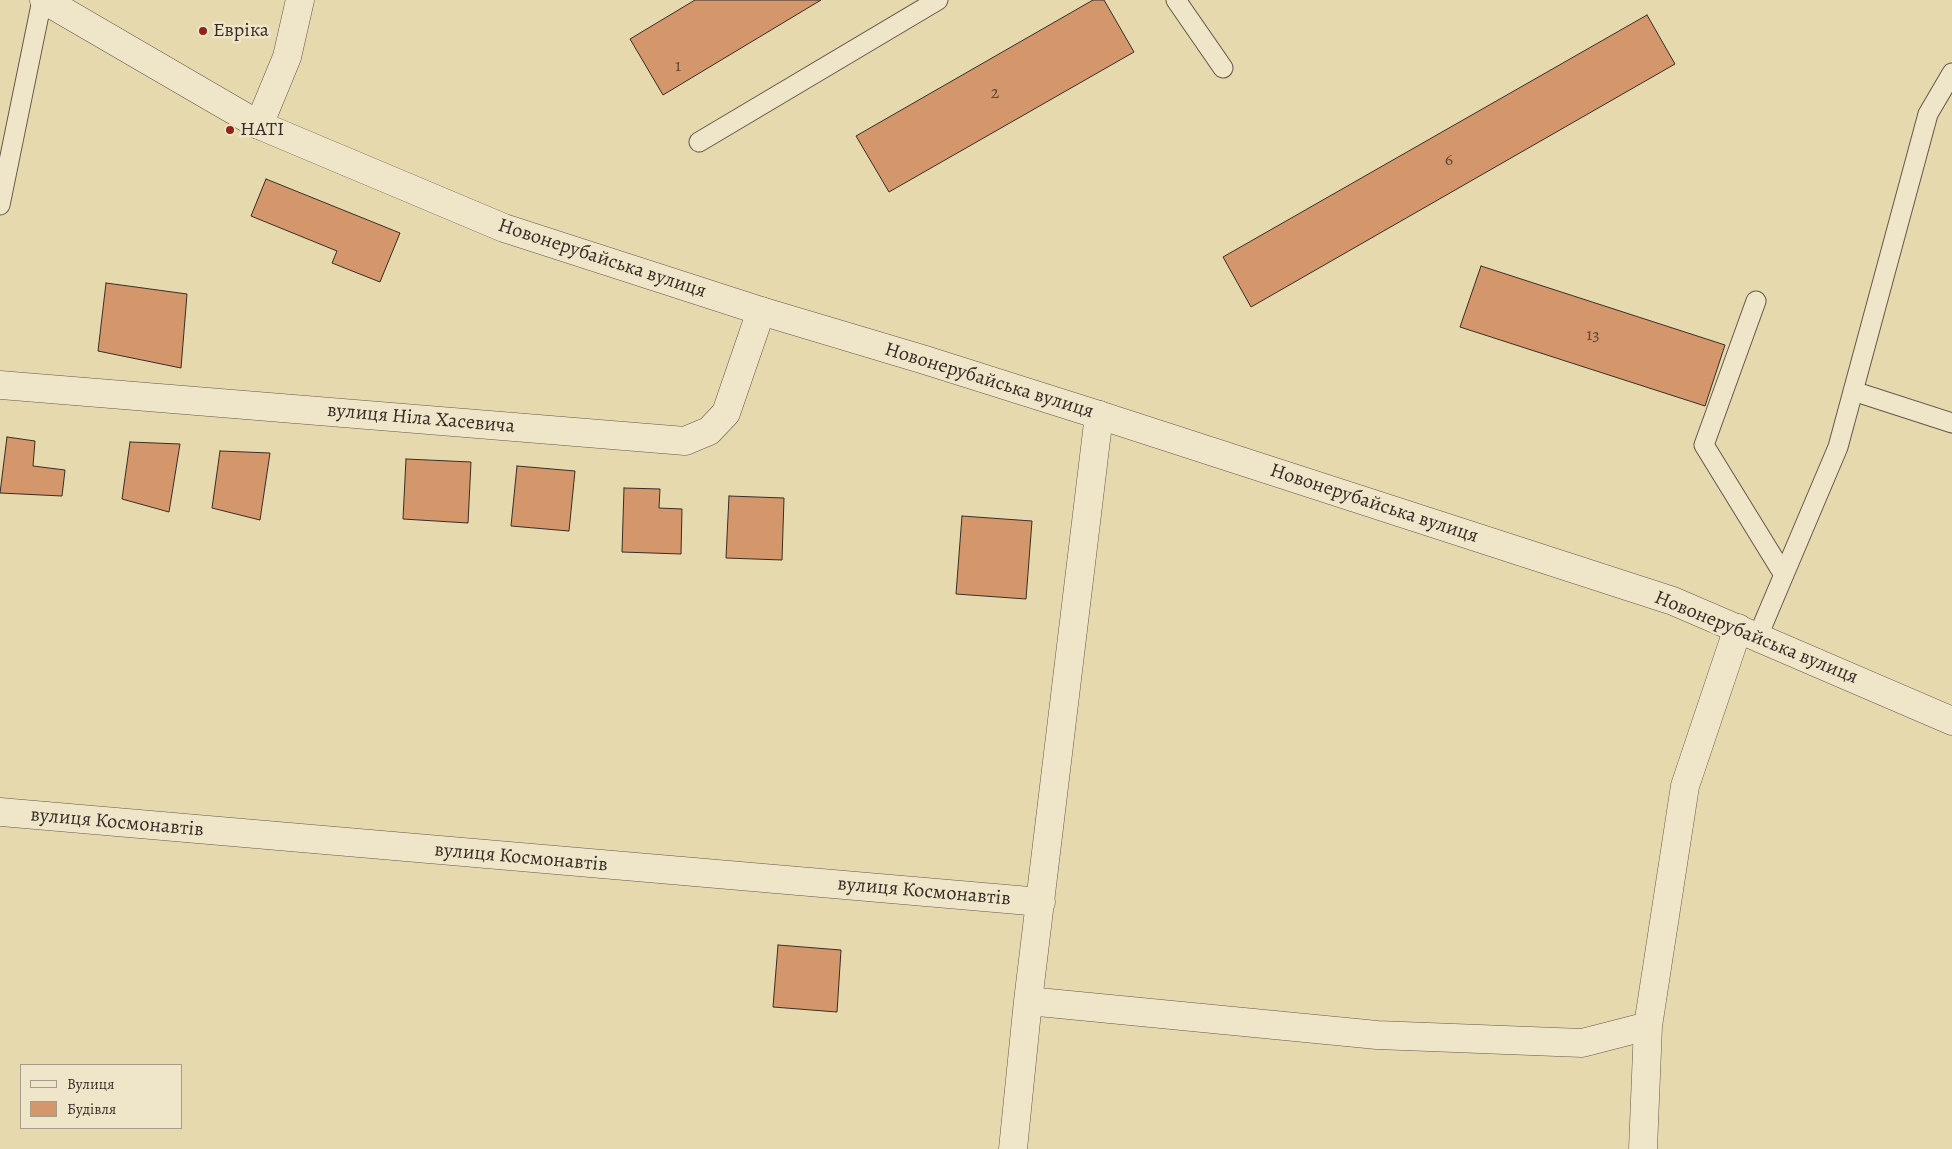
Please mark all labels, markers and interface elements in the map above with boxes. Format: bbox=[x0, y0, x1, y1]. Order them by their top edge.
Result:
place label: Евріка bbox=[213, 19, 269, 43]
marker: Евріка bbox=[197, 25, 209, 37]
house number: 1 bbox=[675, 56, 681, 78]
house number: 2 bbox=[991, 83, 999, 105]
place label: НАТІ bbox=[240, 118, 284, 142]
marker: НАТІ bbox=[224, 124, 236, 136]
house number: 6 bbox=[1445, 150, 1453, 172]
street label: Новонерубайська вулиця bbox=[495, 214, 709, 304]
house number: 13 bbox=[1586, 325, 1600, 347]
street label: Новонерубайська вулиця bbox=[882, 338, 1096, 424]
street label: вулиця Ніла Хасевича bbox=[326, 399, 516, 439]
street label: Новонерубайська вулиця bbox=[1267, 459, 1481, 549]
street label: Новонерубайська вулиця bbox=[1651, 586, 1861, 690]
street label: вулиця Космонавтів bbox=[29, 803, 205, 843]
street label: вулиця Космонавтів bbox=[433, 838, 609, 878]
street label: вулиця Космонавтів bbox=[836, 872, 1012, 912]
legend bbox=[20, 1064, 182, 1129]
text: Вулиця bbox=[67, 1074, 114, 1094]
text: Будівля bbox=[67, 1099, 116, 1119]

